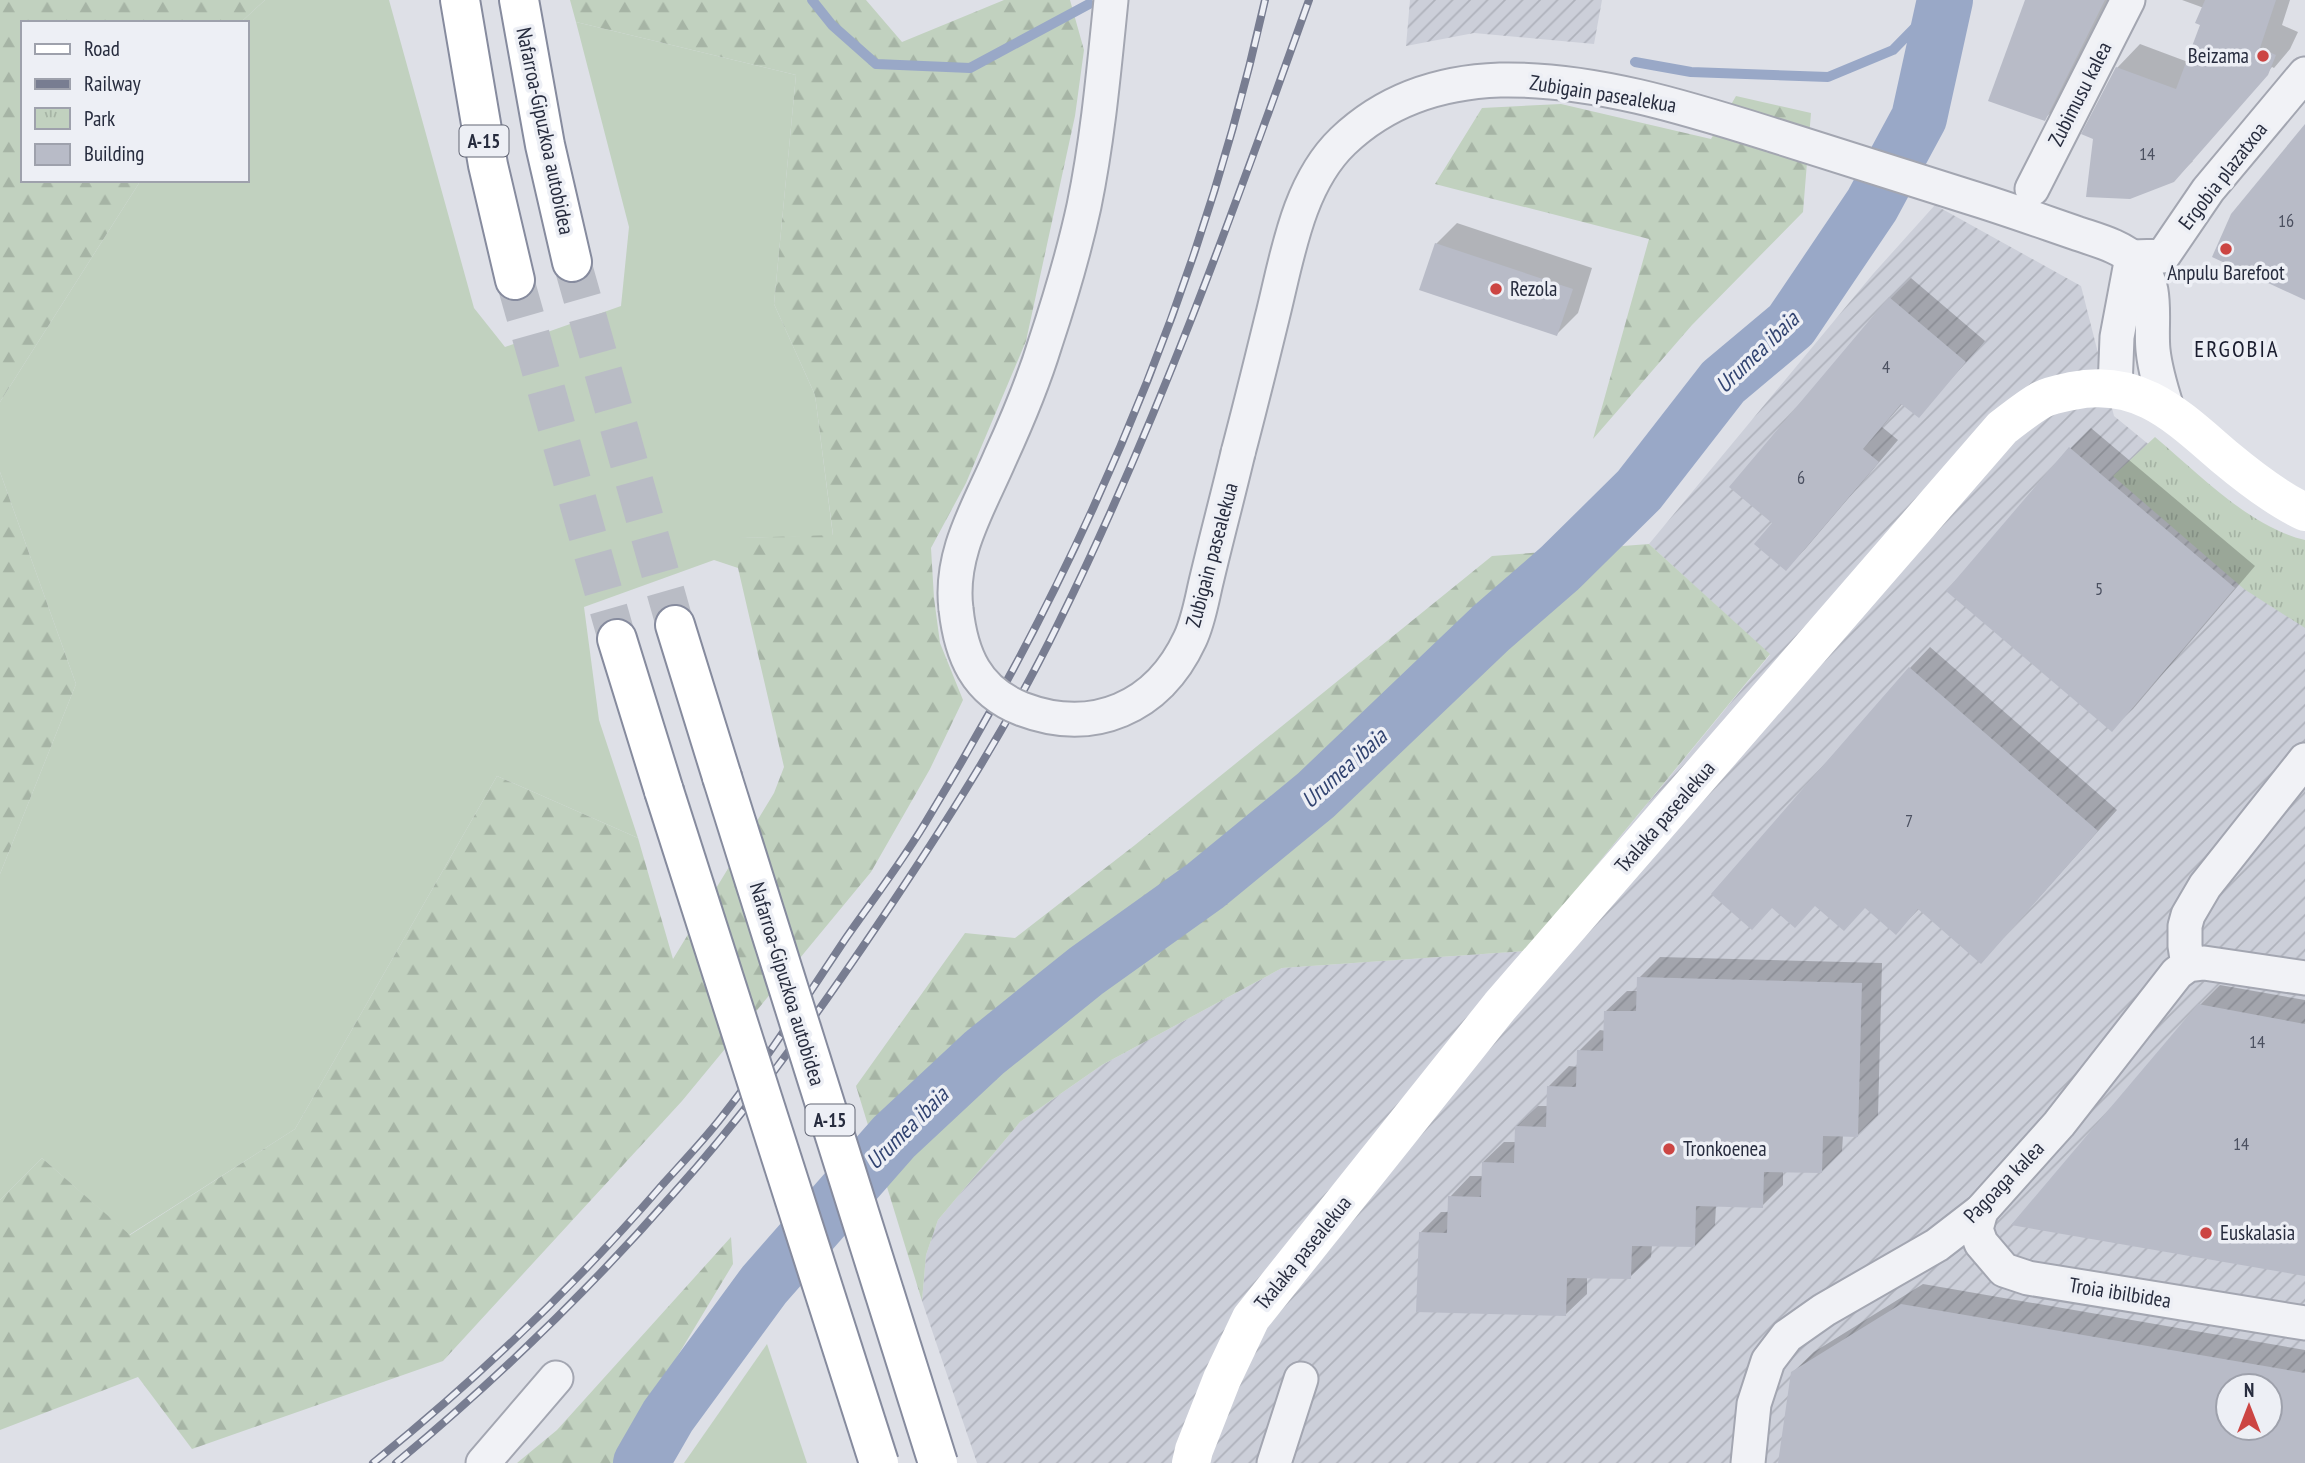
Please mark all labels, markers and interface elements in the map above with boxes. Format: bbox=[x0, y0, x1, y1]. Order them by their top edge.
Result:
legend bbox=[21, 21, 248, 182]
street label: Nafarroa-Gipuzkoa autobidea bbox=[510, 25, 581, 237]
text: Road bbox=[84, 35, 120, 62]
street label: Zubimusu kalea bbox=[2042, 37, 2117, 151]
place label: Beizama bbox=[2188, 42, 2249, 69]
marker: Beizama bbox=[2255, 48, 2271, 64]
street label: Zubigain pasealekua bbox=[1528, 69, 1678, 118]
text: Railway bbox=[84, 70, 141, 97]
text: Park bbox=[84, 105, 115, 132]
street label: Ergobia plazatxoa bbox=[2172, 117, 2273, 235]
road number: A-15 bbox=[460, 125, 508, 156]
text: Building bbox=[84, 140, 144, 167]
house number: 14 bbox=[2139, 142, 2155, 165]
house number: 16 bbox=[2278, 209, 2294, 232]
marker: Anpulu Barefoot bbox=[2218, 241, 2234, 257]
place label: Anpulu Barefoot bbox=[2167, 259, 2285, 286]
place label: Rezola bbox=[1510, 275, 1557, 302]
marker: Rezola bbox=[1488, 281, 1504, 297]
water label: Urumea ibaia bbox=[1709, 303, 1806, 399]
district label: ERGOBIA bbox=[2194, 334, 2280, 363]
house number: 4 bbox=[1882, 355, 1890, 378]
house number: 6 bbox=[1797, 466, 1805, 489]
street label: Zubigain pasealekua bbox=[1179, 480, 1244, 630]
house number: 5 bbox=[2095, 577, 2103, 600]
water label: Urumea ibaia bbox=[1295, 720, 1394, 814]
street label: Txalaka pasealekua bbox=[1609, 755, 1721, 878]
house number: 7 bbox=[1905, 809, 1913, 832]
street label: Nafarroa-Gipuzkoa autobidea bbox=[744, 879, 831, 1089]
house number: 14 bbox=[2249, 1030, 2265, 1053]
water label: Urumea ibaia bbox=[859, 1079, 955, 1175]
road number: A-15 bbox=[806, 1104, 854, 1136]
house number: 14 bbox=[2233, 1132, 2249, 1155]
place label: Tronkoenea bbox=[1683, 1135, 1767, 1162]
street label: Pagoaga kalea bbox=[1958, 1135, 2050, 1229]
marker: Tronkoenea bbox=[1661, 1141, 1677, 1157]
street label: Txalaka pasealekua bbox=[1248, 1190, 1357, 1315]
place label: Euskalasia bbox=[2220, 1219, 2295, 1246]
marker: Euskalasia bbox=[2198, 1225, 2214, 1241]
street label: Troia ibilbidea bbox=[2067, 1271, 2173, 1314]
north arrow bbox=[2214, 1372, 2284, 1442]
text: N bbox=[2244, 1378, 2254, 1402]

